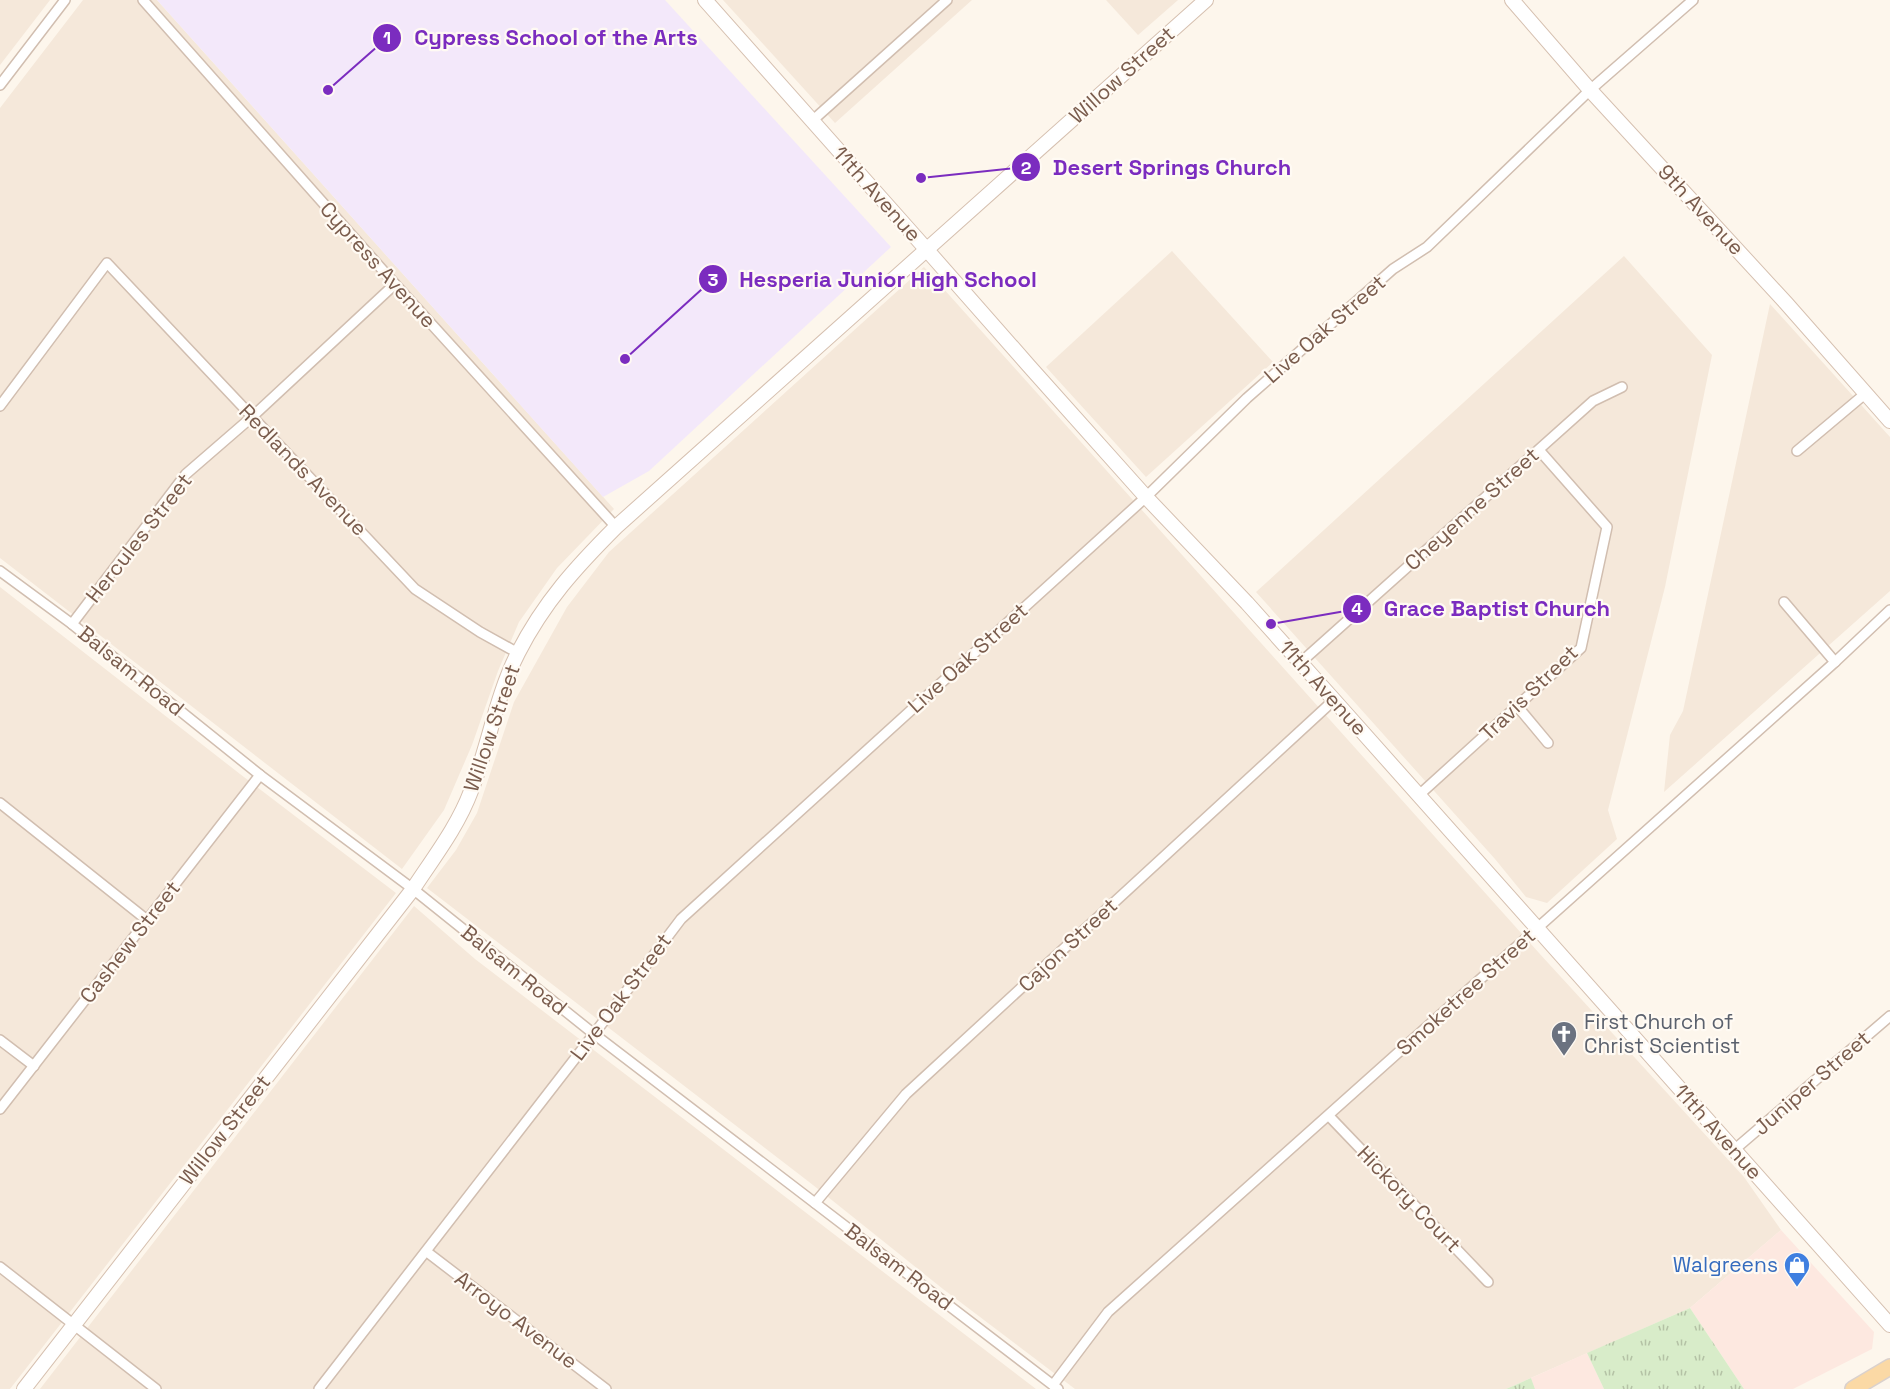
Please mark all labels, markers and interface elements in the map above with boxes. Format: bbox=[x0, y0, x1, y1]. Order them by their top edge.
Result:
callout: Cypress School of the Arts bbox=[372, 18, 710, 58]
street label: Willow Street bbox=[1063, 20, 1180, 129]
text: Cypress School of the Arts bbox=[414, 23, 698, 51]
text: 1 bbox=[383, 26, 391, 49]
street label: 11th Avenue bbox=[827, 140, 927, 247]
callout: Desert Springs Church bbox=[1011, 147, 1303, 187]
text: Desert Springs Church bbox=[1053, 153, 1291, 181]
text: 2 bbox=[1021, 156, 1032, 179]
street label: 9th Avenue bbox=[1652, 159, 1750, 261]
street label: Cypress Avenue bbox=[314, 196, 442, 334]
callout: Hesperia Junior High School bbox=[698, 259, 1049, 299]
text: Hesperia Junior High School bbox=[739, 265, 1037, 293]
text: 3 bbox=[708, 268, 719, 291]
street label: Live Oak Street bbox=[1258, 268, 1391, 389]
street label: Redlands Avenue bbox=[233, 398, 373, 541]
street label: Cheyenne Street bbox=[1399, 441, 1545, 576]
street label: Hercules Street bbox=[80, 467, 198, 608]
callout: Grace Baptist Church bbox=[1342, 589, 1623, 629]
text: Grace Baptist Church bbox=[1384, 594, 1610, 622]
street label: Live Oak Street bbox=[902, 597, 1033, 719]
text: 4 bbox=[1351, 597, 1363, 620]
street label: Balsam Road bbox=[73, 619, 190, 722]
street label: 11th Avenue bbox=[1273, 634, 1373, 741]
street label: Travis Street bbox=[1474, 639, 1584, 746]
street label: Willow Street bbox=[457, 661, 526, 795]
street label: Cashew Street bbox=[73, 875, 186, 1008]
street label: Cajon Street bbox=[1012, 892, 1123, 998]
street label: Balsam Road bbox=[456, 918, 573, 1021]
street label: Smoketree Street bbox=[1390, 922, 1541, 1061]
street label: Live Oak Street bbox=[564, 928, 677, 1066]
place label: First Church of Christ Scientist bbox=[1584, 1008, 1740, 1059]
church icon: First Church of Christ Scientist bbox=[1549, 1019, 1579, 1057]
street label: Juniper Street bbox=[1748, 1024, 1876, 1141]
street label: Willow Street bbox=[173, 1069, 276, 1190]
street label: 11th Avenue bbox=[1668, 1078, 1768, 1185]
street label: Hickory Court bbox=[1352, 1140, 1467, 1258]
street label: Balsam Road bbox=[840, 1217, 959, 1316]
shop icon: Walgreens bbox=[1782, 1250, 1812, 1288]
place label: Walgreens bbox=[1673, 1251, 1778, 1278]
street label: Arroyo Avenue bbox=[450, 1265, 583, 1375]

